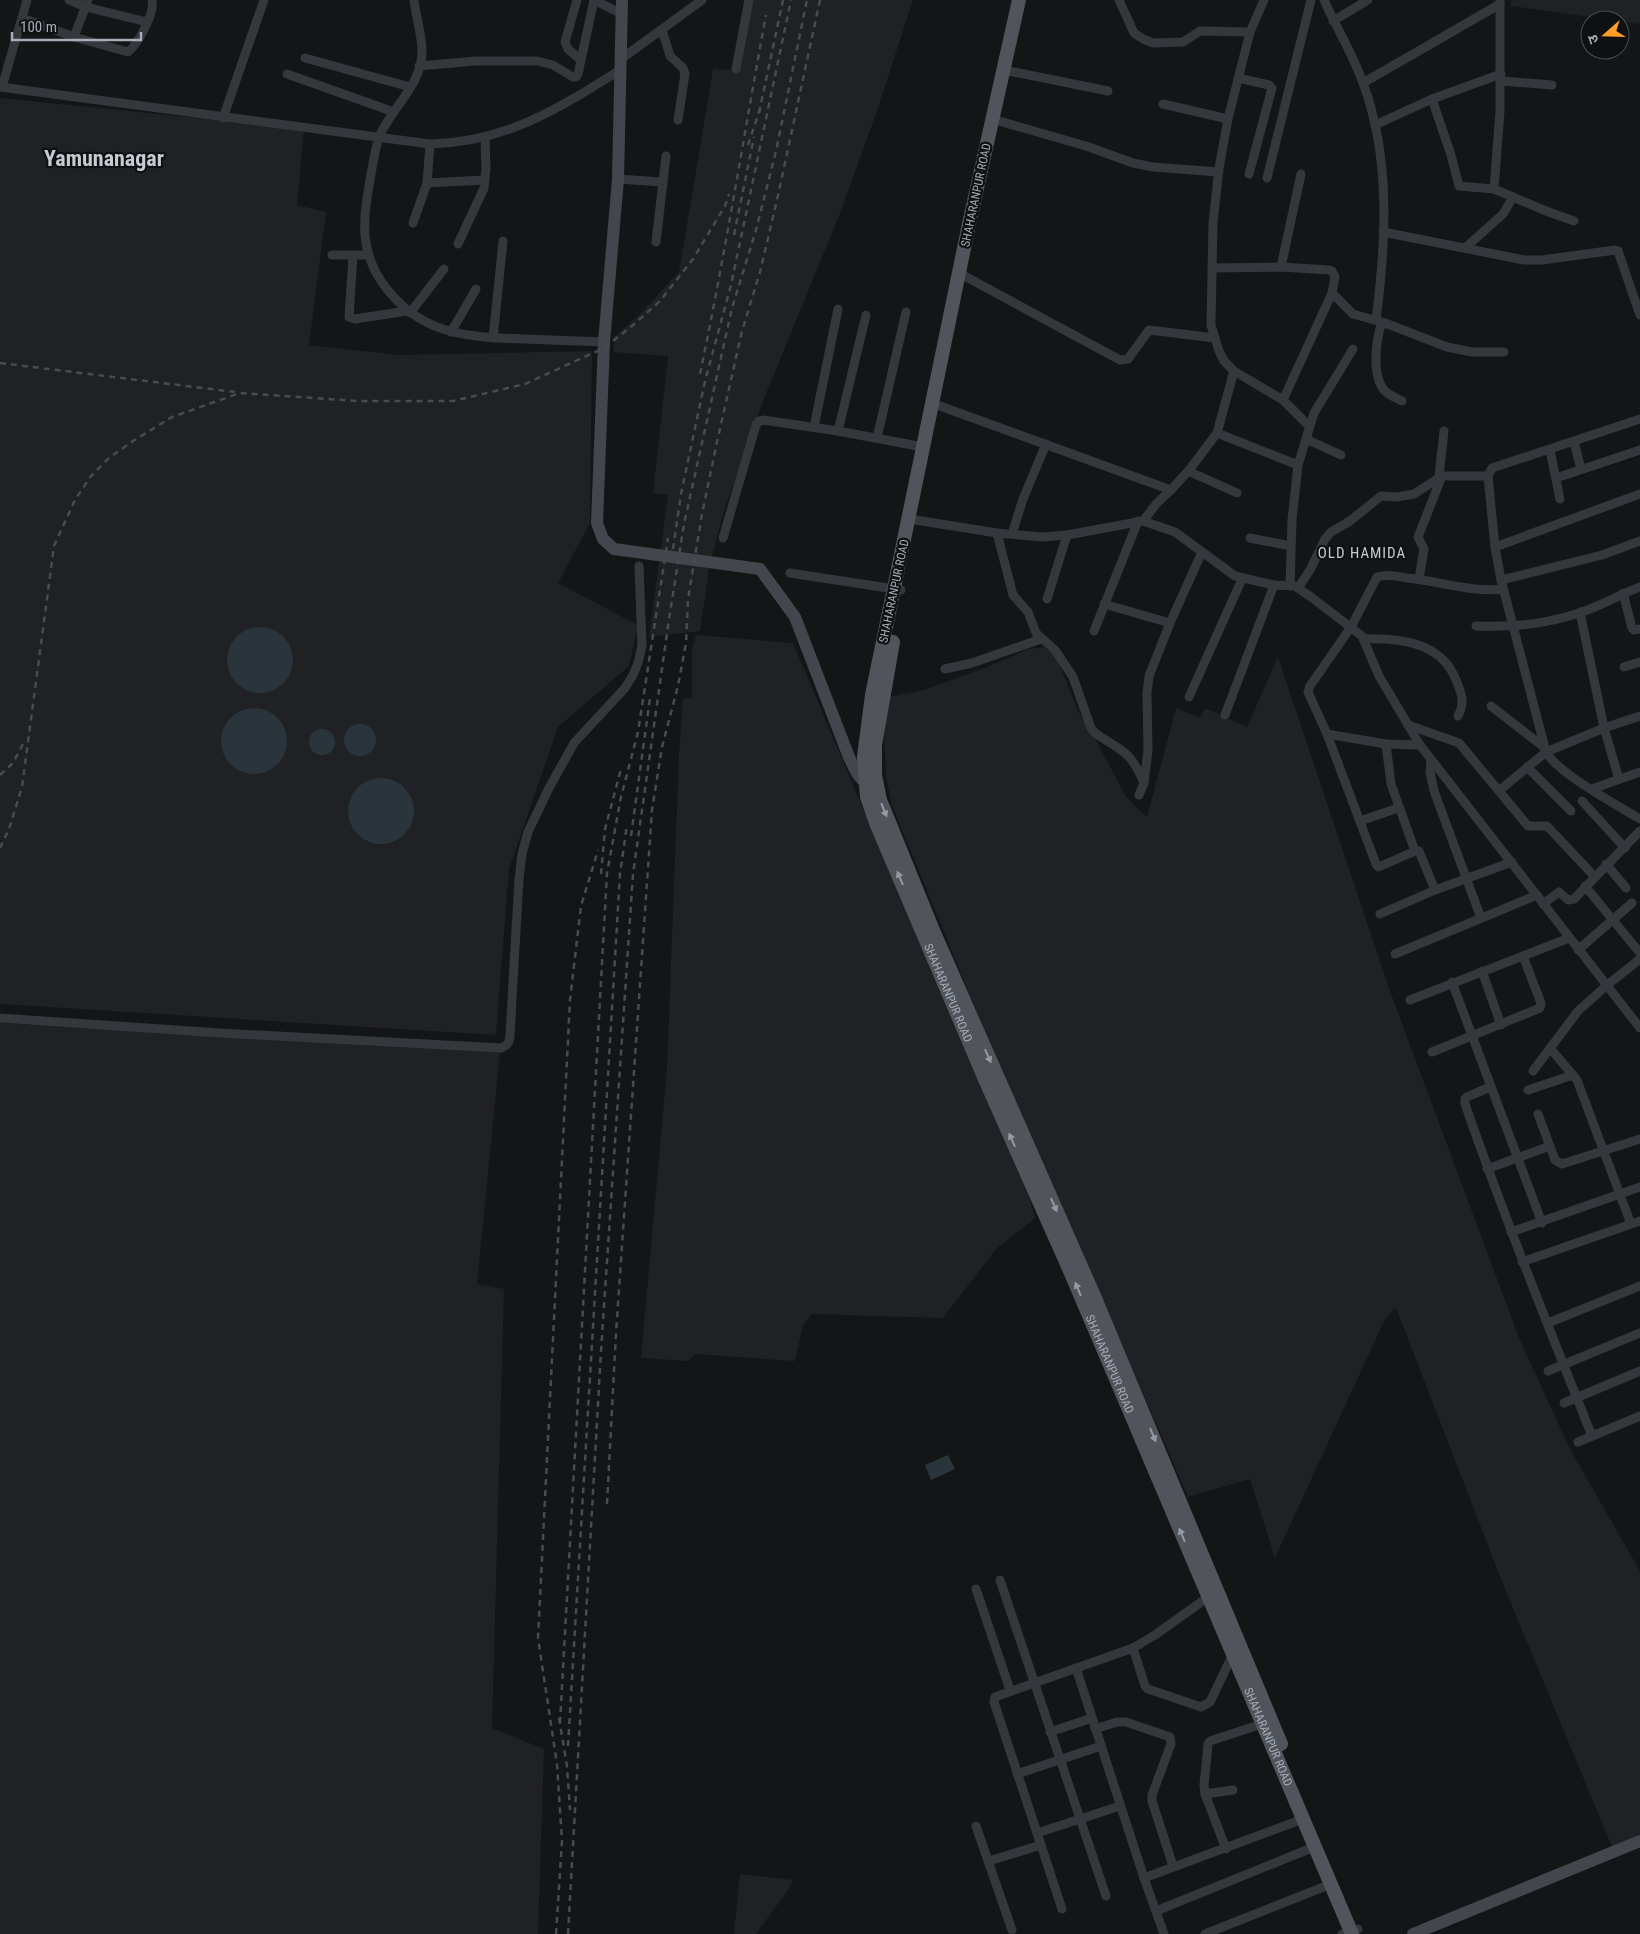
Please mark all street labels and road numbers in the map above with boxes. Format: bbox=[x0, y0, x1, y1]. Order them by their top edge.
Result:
street label: SHAHARANPUR ROAD bbox=[958, 142, 994, 248]
street label: SHAHARANPUR ROAD bbox=[876, 538, 912, 644]
street label: SHAHARANPUR ROAD bbox=[921, 941, 975, 1044]
street label: SHAHARANPUR ROAD bbox=[1083, 1313, 1137, 1416]
street label: SHAHARANPUR ROAD bbox=[1241, 1685, 1295, 1788]

